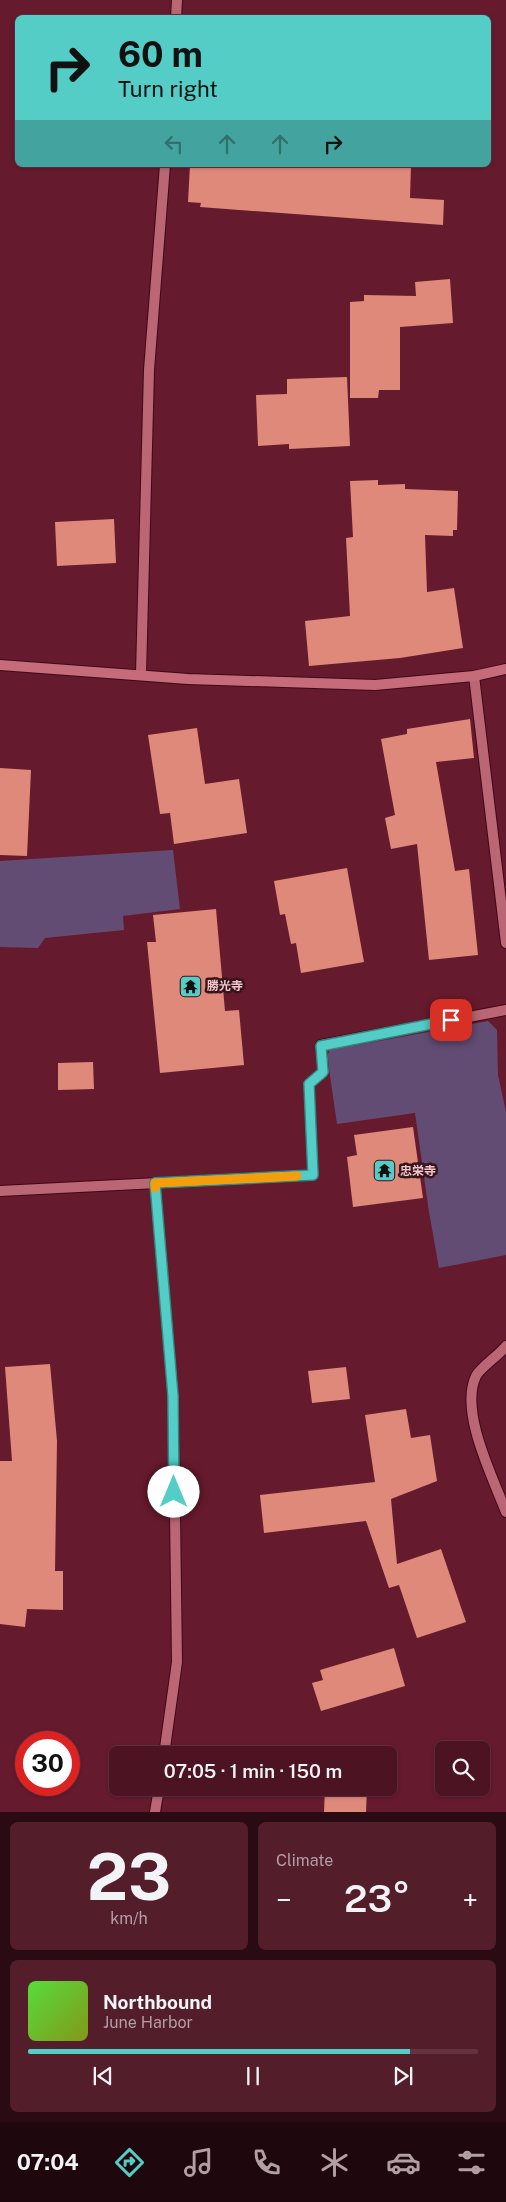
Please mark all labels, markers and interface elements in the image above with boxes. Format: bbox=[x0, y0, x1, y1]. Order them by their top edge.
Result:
text: 60 m bbox=[118, 34, 203, 75]
icon: right bbox=[35, 35, 100, 100]
text: Turn right bbox=[118, 76, 218, 102]
icon: left bbox=[160, 130, 188, 158]
icon: ahead bbox=[213, 130, 241, 158]
icon: ahead bbox=[266, 130, 294, 158]
icon: right bbox=[319, 130, 347, 158]
temple icon: 勝光寺 bbox=[179, 974, 203, 998]
place label: 勝光寺 bbox=[207, 979, 243, 993]
pin bbox=[430, 999, 472, 1041]
icon: arrive bbox=[437, 1006, 465, 1034]
temple icon: 忠栄寺 bbox=[372, 1159, 396, 1183]
place label: 忠栄寺 bbox=[400, 1164, 436, 1178]
position arrow bbox=[147, 1465, 199, 1517]
speed limit sign: 30 bbox=[15, 1731, 80, 1796]
map controls bbox=[435, 1741, 490, 1796]
button: search bbox=[435, 1741, 490, 1796]
text: 07:05 · 1 min · 150 m bbox=[164, 1760, 342, 1782]
text: 23 bbox=[87, 1838, 171, 1915]
text: Climate bbox=[276, 1851, 333, 1870]
text: 23° bbox=[344, 1876, 410, 1921]
text: − bbox=[276, 1883, 292, 1916]
text: + bbox=[462, 1883, 478, 1916]
text: km/h bbox=[110, 1909, 148, 1928]
text: Northbound bbox=[103, 1991, 212, 2013]
text: June Harbor bbox=[103, 2013, 193, 2032]
icon: previous bbox=[89, 2062, 117, 2090]
icon: pause bbox=[239, 2062, 267, 2090]
icon: next bbox=[389, 2062, 417, 2090]
icon: directions bbox=[112, 2145, 147, 2180]
icon: music bbox=[181, 2145, 216, 2180]
icon: phone bbox=[249, 2145, 284, 2180]
icon: climate bbox=[317, 2145, 352, 2180]
icon: car bbox=[386, 2145, 421, 2180]
icon: filters bbox=[454, 2145, 489, 2180]
text: 07:04 bbox=[17, 2149, 79, 2175]

